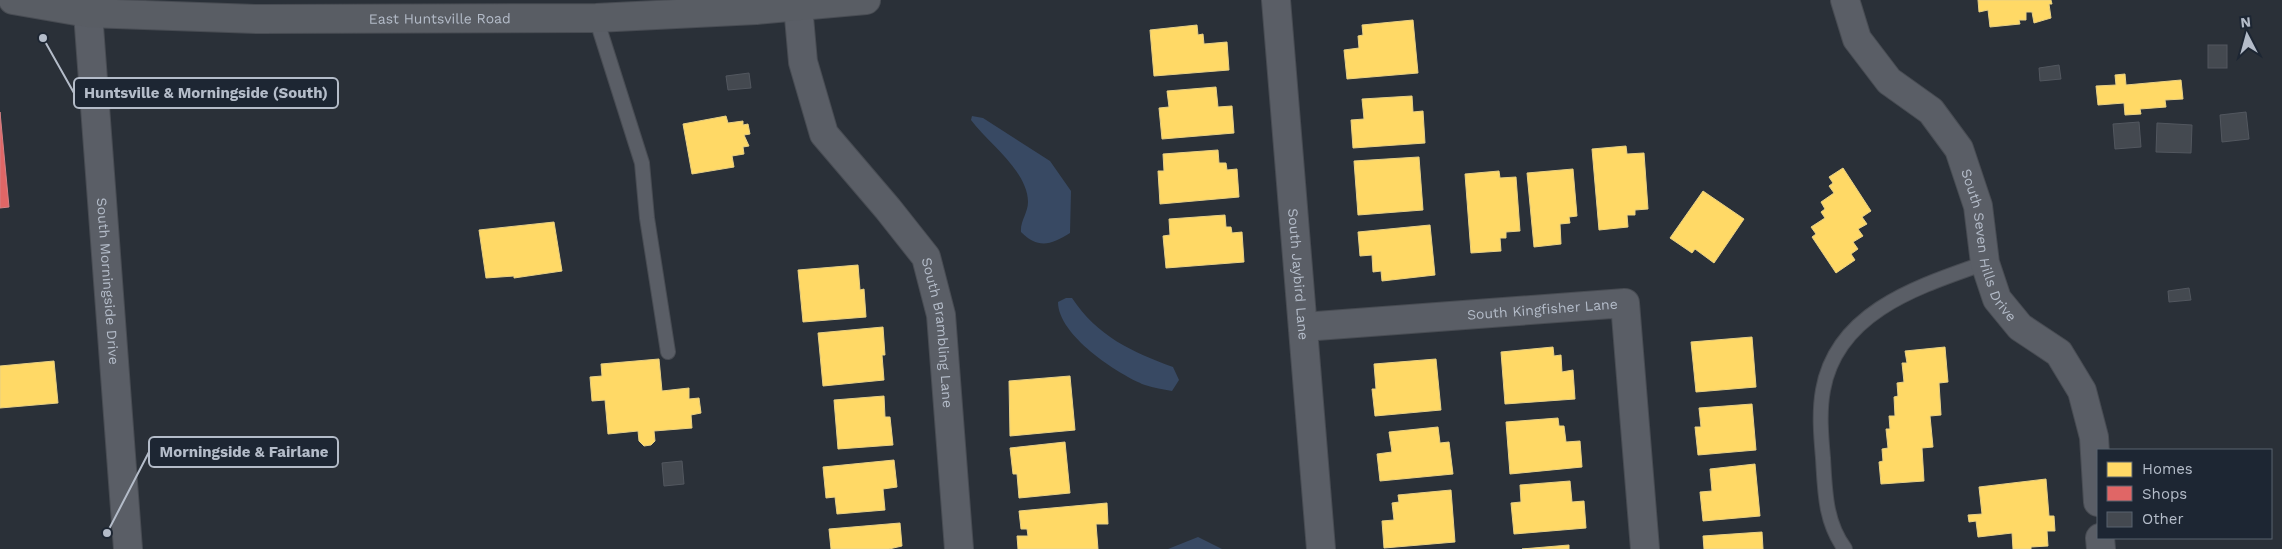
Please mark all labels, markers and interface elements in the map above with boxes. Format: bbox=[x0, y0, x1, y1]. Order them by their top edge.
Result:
street label: East Huntsville Road bbox=[369, 10, 511, 27]
north arrow bbox=[2222, 10, 2272, 60]
text: N bbox=[2240, 14, 2252, 31]
callout: Huntsville & Morningside (South) bbox=[74, 78, 338, 108]
text: Huntsville & Morningside (South) bbox=[84, 84, 328, 102]
street label: South Seven Hills Drive bbox=[1958, 167, 2020, 325]
street label: South Morningside Drive bbox=[94, 197, 122, 365]
street label: South Jaybird Lane bbox=[1285, 208, 1312, 341]
street label: South Brambling Lane bbox=[918, 256, 956, 408]
street label: South Kingfisher Lane bbox=[1466, 296, 1618, 323]
callout: Morningside & Fairlane bbox=[149, 437, 338, 467]
text: Morningside & Fairlane bbox=[160, 443, 329, 461]
legend bbox=[2097, 449, 2272, 539]
text: Homes bbox=[2142, 460, 2193, 478]
text: Shops bbox=[2142, 485, 2187, 503]
text: Other bbox=[2142, 510, 2184, 528]

